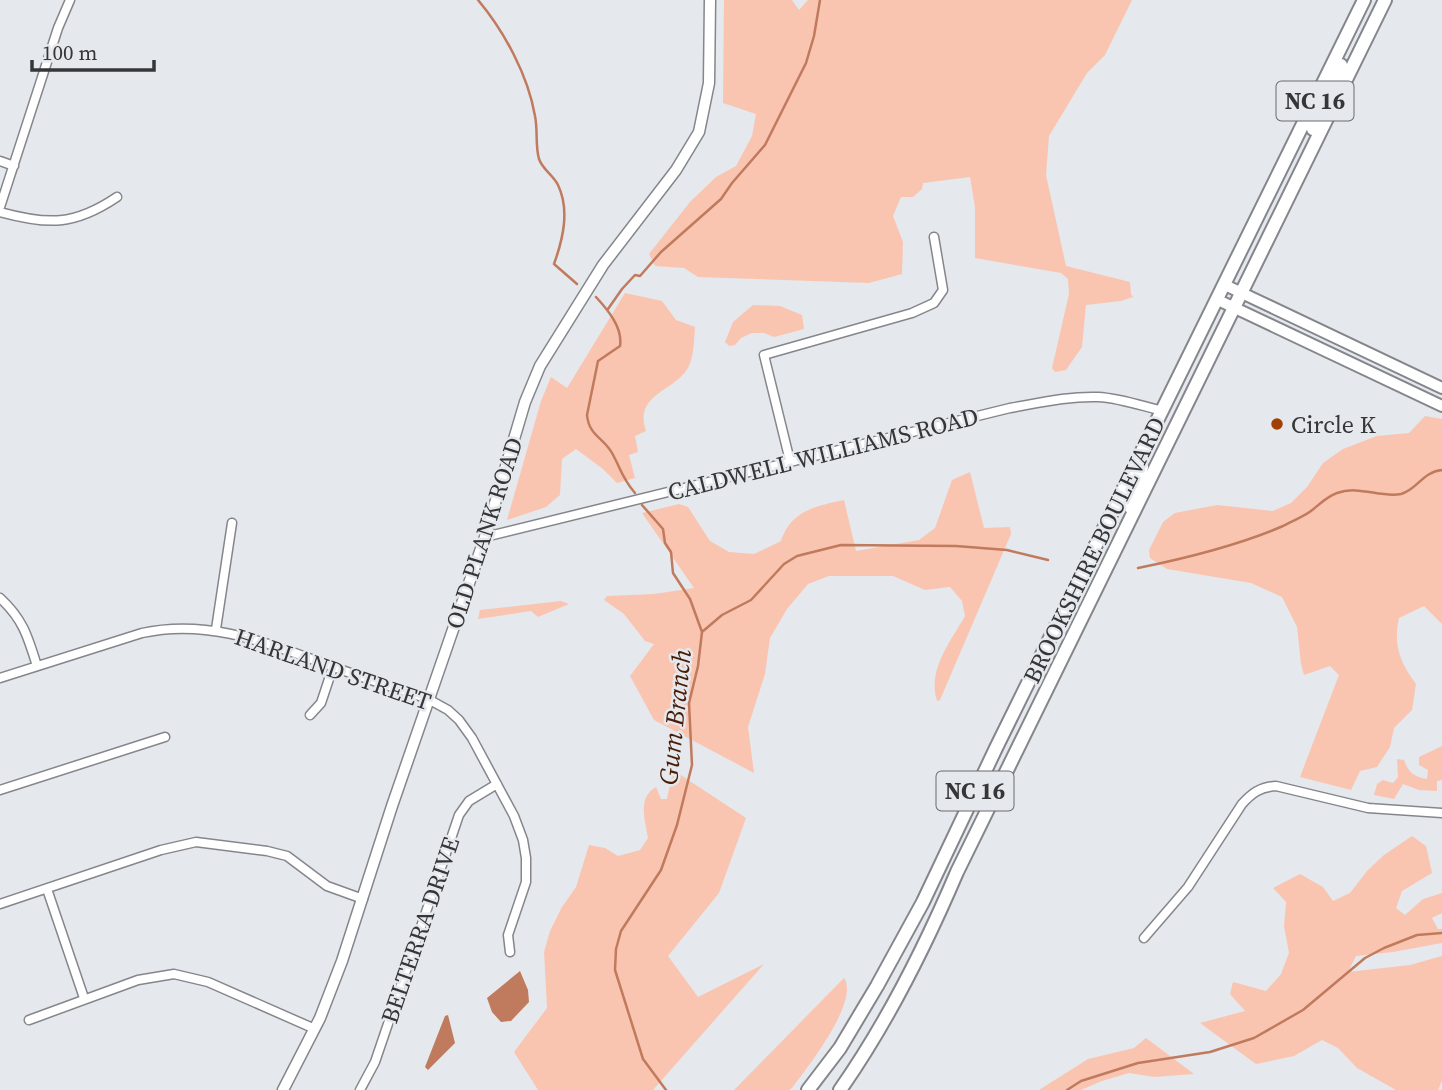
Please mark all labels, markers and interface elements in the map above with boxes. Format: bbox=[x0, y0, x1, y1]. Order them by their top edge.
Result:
scale bar bbox=[32, 28, 154, 72]
text: 100 m bbox=[42, 38, 97, 67]
road number: NC 16 bbox=[1276, 82, 1354, 120]
street label: CALDWELL WILLIAMS ROAD bbox=[664, 399, 982, 509]
place label: Circle K bbox=[1291, 408, 1376, 441]
street label: BROOKSHIRE BOULEVARD bbox=[1015, 411, 1173, 689]
marker: Circle K bbox=[1269, 416, 1285, 432]
street label: OLD PLANK ROAD bbox=[437, 433, 531, 633]
street label: HARLAND STREET bbox=[230, 620, 436, 718]
water label: Gum Branch bbox=[650, 647, 700, 787]
road number: NC 16 bbox=[936, 772, 1014, 810]
street label: BELTERRA DRIVE bbox=[373, 833, 467, 1027]

